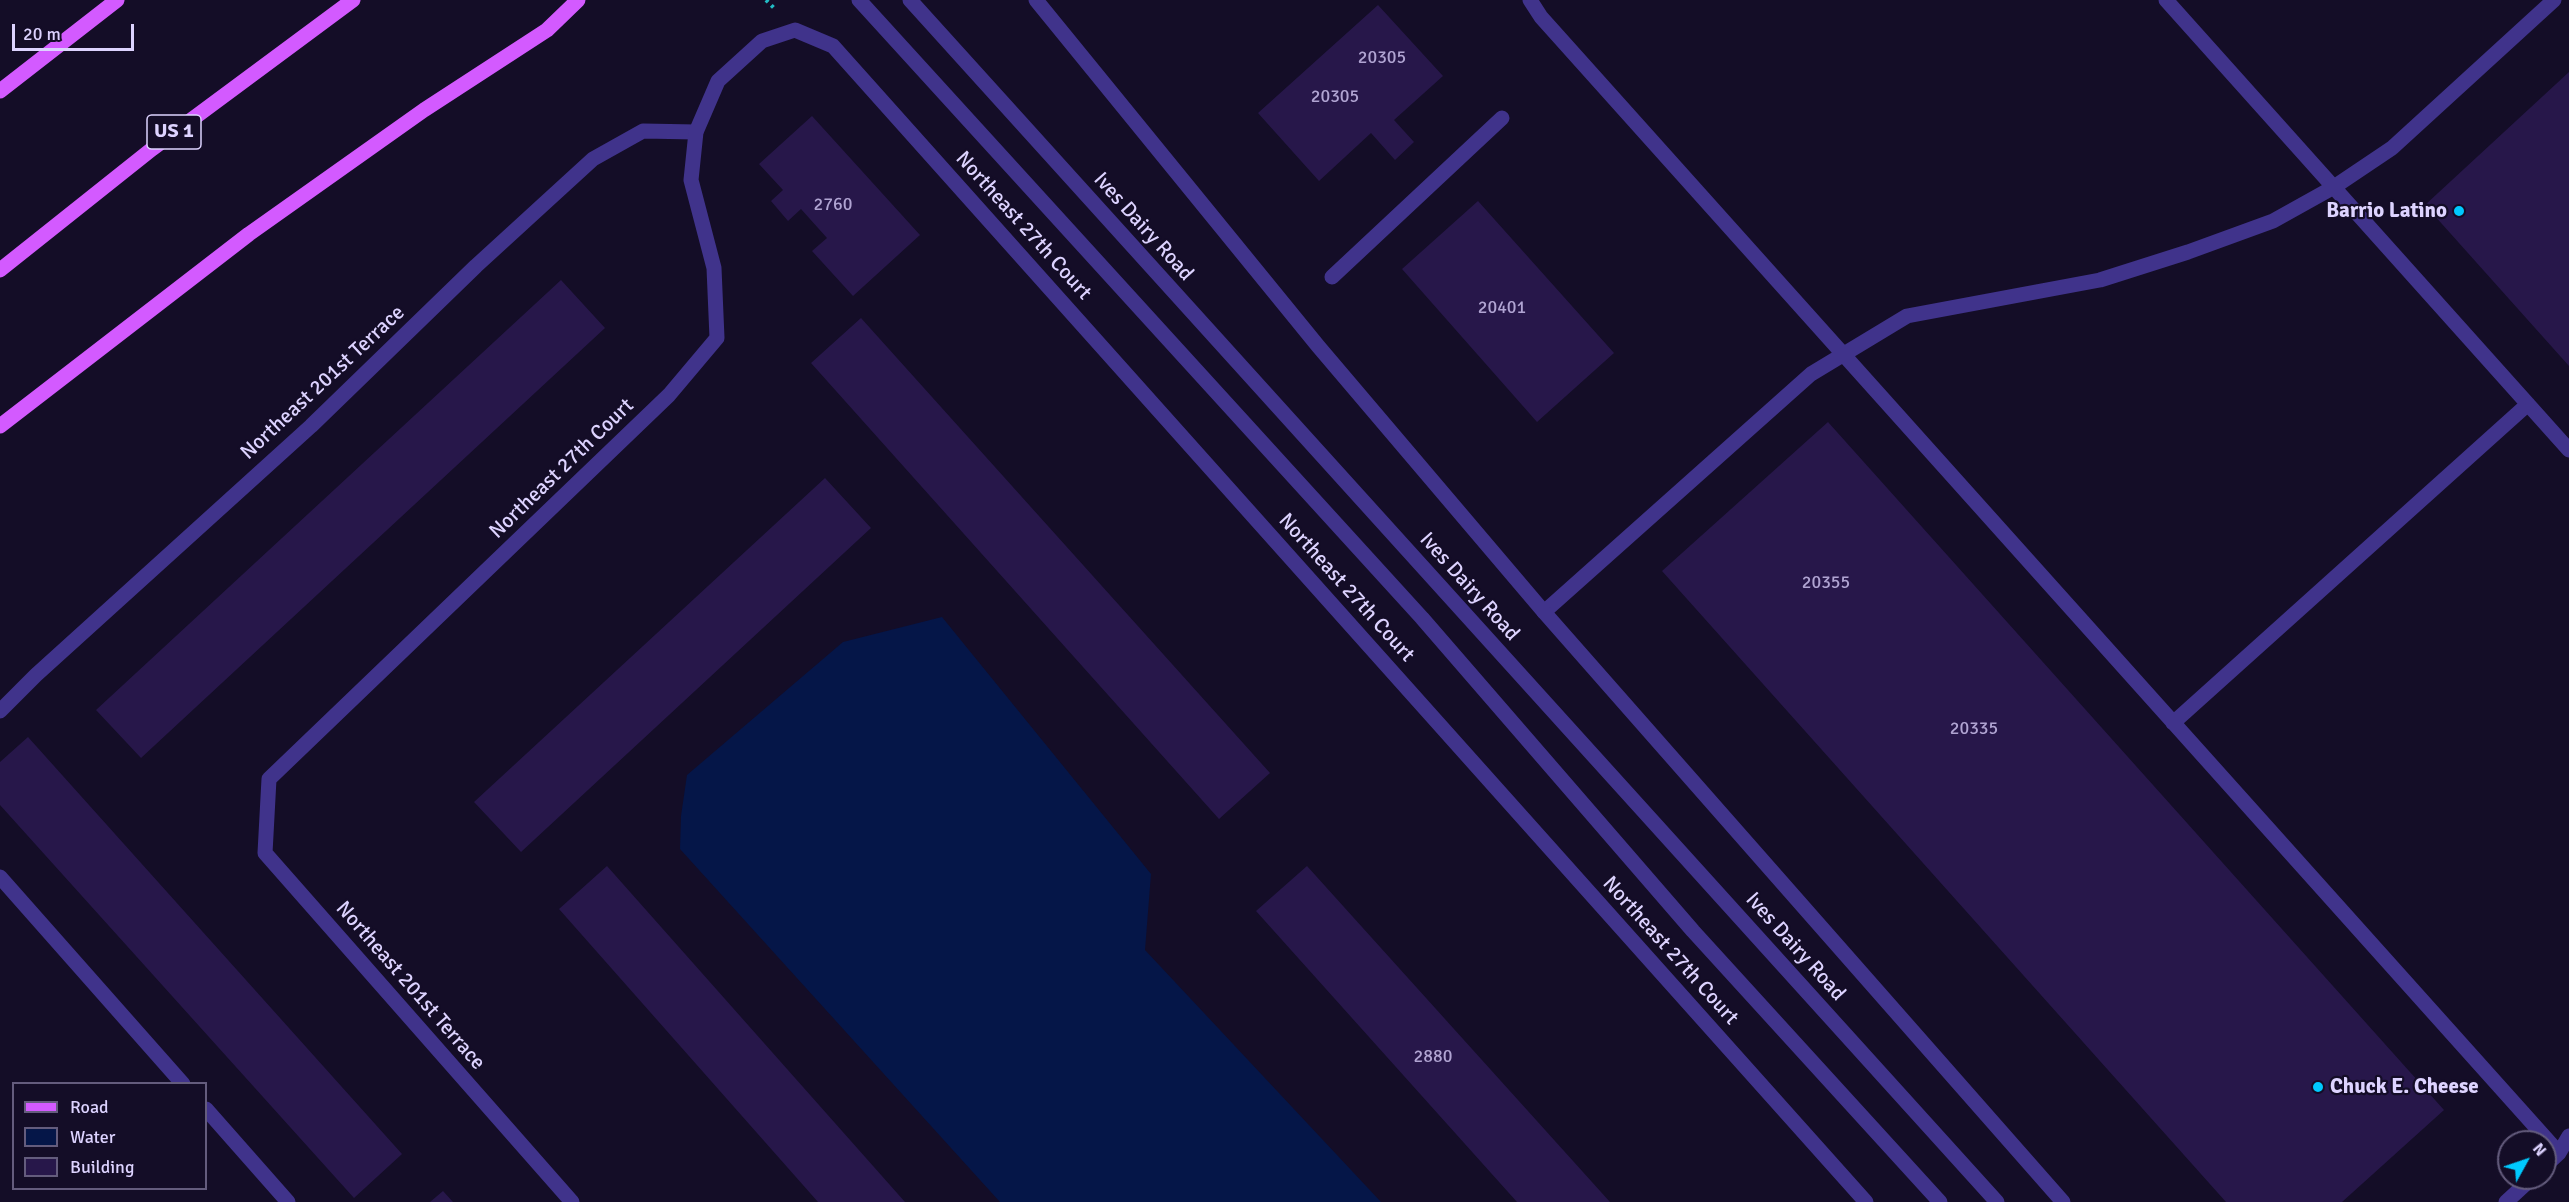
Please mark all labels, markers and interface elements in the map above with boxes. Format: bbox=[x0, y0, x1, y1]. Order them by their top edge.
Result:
scale bar bbox=[15, 12, 136, 50]
text: 20 m bbox=[23, 23, 61, 45]
house number: 20305 bbox=[1358, 47, 1406, 69]
house number: 20305 bbox=[1311, 86, 1359, 108]
road number: US 1 bbox=[147, 115, 201, 149]
street label: Northeast 27th Court bbox=[950, 147, 1096, 305]
street label: Ives Dairy Road bbox=[1088, 168, 1198, 286]
house number: 2760 bbox=[814, 194, 852, 216]
place label: Barrio Latino bbox=[2326, 198, 2447, 224]
marker: Barrio Latino bbox=[2452, 204, 2466, 218]
house number: 20401 bbox=[1478, 297, 1526, 319]
street label: Northeast 201st Terrace bbox=[236, 301, 410, 465]
street label: Northeast 27th Court bbox=[485, 394, 639, 544]
street label: Northeast 27th Court bbox=[1273, 509, 1419, 667]
street label: Ives Dairy Road bbox=[1414, 528, 1524, 646]
house number: 20355 bbox=[1802, 572, 1850, 594]
house number: 20335 bbox=[1950, 718, 1998, 740]
street label: Northeast 27th Court bbox=[1597, 872, 1743, 1030]
street label: Ives Dairy Road bbox=[1740, 888, 1850, 1006]
street label: Northeast 201st Terrace bbox=[330, 897, 490, 1075]
house number: 2880 bbox=[1414, 1046, 1452, 1068]
place label: Chuck E. Cheese bbox=[2330, 1074, 2479, 1100]
marker: Chuck E. Cheese bbox=[2311, 1080, 2325, 1094]
legend bbox=[12, 1082, 207, 1190]
text: Road bbox=[70, 1096, 109, 1118]
text: Water bbox=[70, 1126, 115, 1148]
north arrow bbox=[2497, 1130, 2557, 1190]
text: N bbox=[2528, 1139, 2550, 1160]
text: Building bbox=[70, 1156, 134, 1178]

